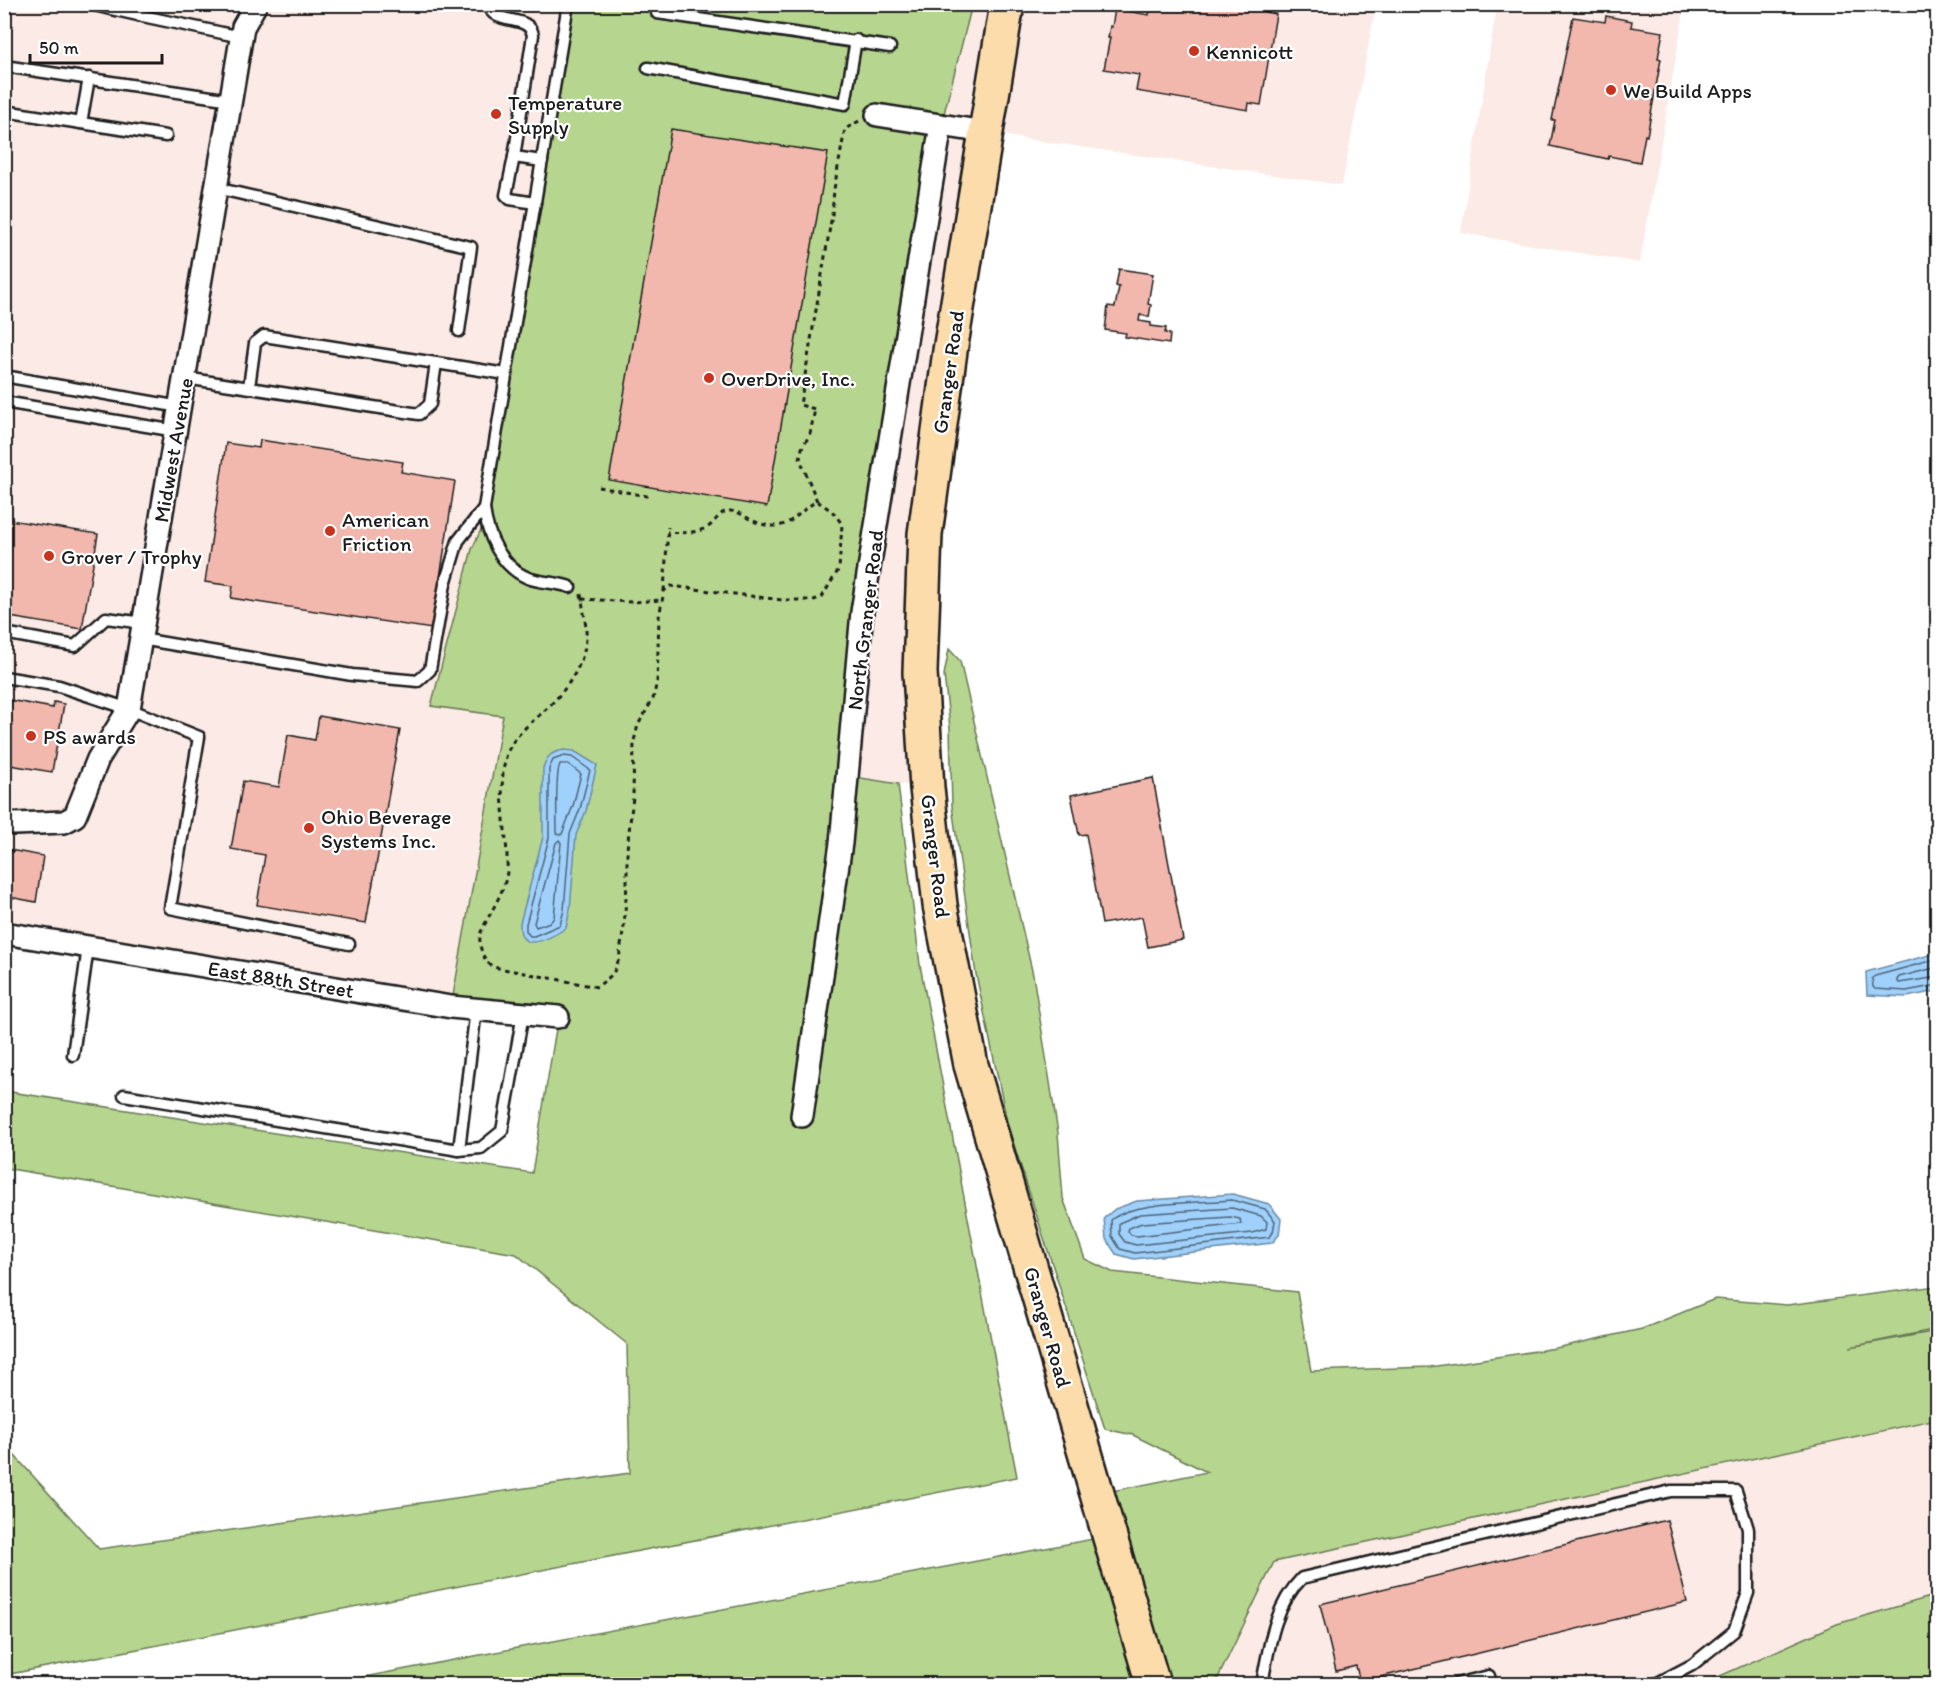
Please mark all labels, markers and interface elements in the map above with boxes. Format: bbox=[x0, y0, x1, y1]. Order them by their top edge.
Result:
scale bar bbox=[30, 27, 162, 65]
text: 50 m bbox=[39, 37, 79, 59]
place label: Kennicott bbox=[1206, 39, 1293, 64]
marker: Kennicott bbox=[1187, 44, 1201, 58]
place label: We Build Apps bbox=[1623, 78, 1752, 103]
marker: We Build Apps bbox=[1604, 83, 1618, 97]
place label: Temperature Supply bbox=[508, 90, 622, 139]
marker: Temperature Supply bbox=[489, 107, 503, 121]
street label: Granger Road bbox=[927, 309, 969, 435]
place label: OverDrive, Inc. bbox=[721, 366, 855, 391]
marker: OverDrive, Inc. bbox=[702, 371, 716, 385]
street label: Midwest Avenue bbox=[148, 376, 198, 524]
place label: American Friction bbox=[342, 507, 429, 556]
marker: American Friction bbox=[323, 524, 337, 538]
street label: North Granger Road bbox=[842, 528, 888, 712]
place label: Grover / Trophy bbox=[61, 544, 202, 569]
marker: Grover / Trophy bbox=[42, 549, 56, 563]
place label: PS awards bbox=[43, 724, 136, 749]
marker: PS awards bbox=[24, 729, 38, 743]
street label: Granger Road bbox=[916, 793, 956, 919]
place label: Ohio Beverage Systems Inc. bbox=[321, 804, 451, 853]
marker: Ohio Beverage Systems Inc. bbox=[302, 821, 316, 835]
street label: East 88th Street bbox=[206, 955, 356, 1003]
street label: Granger Road bbox=[1019, 1264, 1077, 1390]

